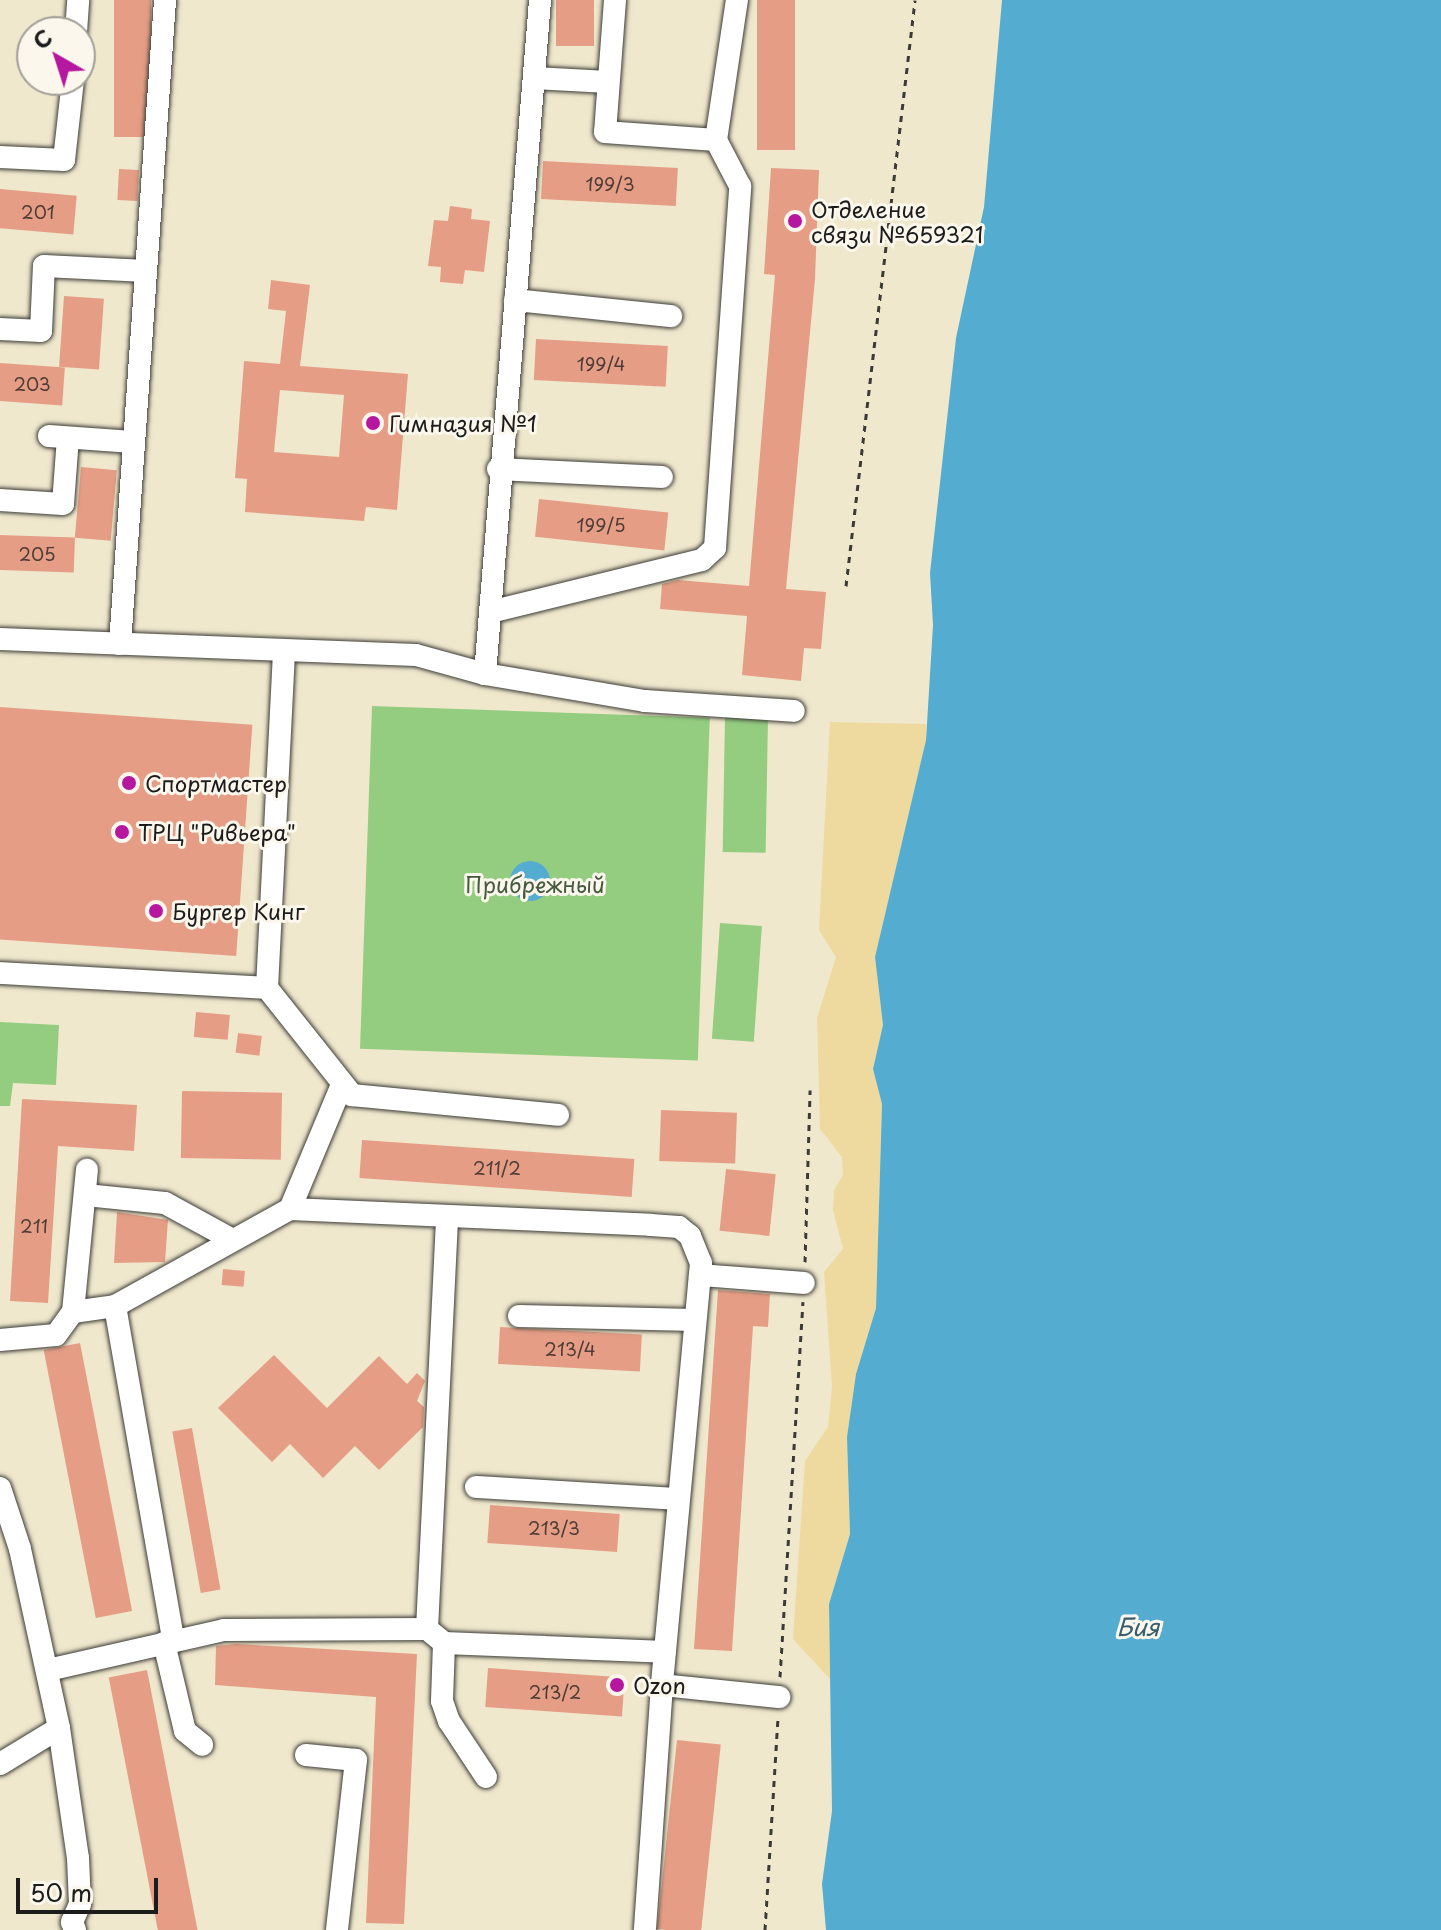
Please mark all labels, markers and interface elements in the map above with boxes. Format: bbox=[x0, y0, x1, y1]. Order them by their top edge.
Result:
north arrow bbox=[16, 16, 96, 96]
text: С bbox=[25, 20, 59, 57]
house number: 199/3 bbox=[585, 173, 635, 195]
place label: Отделение связи №659321 bbox=[811, 195, 984, 246]
house number: 201 bbox=[21, 201, 55, 223]
marker: Отделение связи №659321 bbox=[786, 212, 804, 230]
house number: 199/4 bbox=[577, 353, 625, 375]
house number: 203 bbox=[13, 373, 51, 395]
place label: Гимназия №1 bbox=[389, 410, 537, 436]
marker: Гимназия №1 bbox=[364, 414, 382, 432]
house number: 199/5 bbox=[577, 514, 625, 536]
house number: 205 bbox=[18, 543, 56, 565]
place label: Спортмастер bbox=[145, 770, 287, 796]
marker: Спортмастер bbox=[120, 774, 138, 792]
place label: ТРЦ "Ривьера" bbox=[138, 819, 297, 845]
marker: ТРЦ "Ривьера" bbox=[113, 823, 131, 841]
park label: Прибрежный bbox=[465, 871, 605, 897]
place label: Бургер Кинг bbox=[172, 898, 304, 924]
marker: Бургер Кинг bbox=[147, 902, 165, 920]
house number: 211/2 bbox=[473, 1157, 521, 1179]
house number: 211 bbox=[20, 1215, 48, 1237]
house number: 213/4 bbox=[544, 1338, 596, 1360]
house number: 213/3 bbox=[528, 1517, 580, 1539]
water label: Бия bbox=[1117, 1613, 1159, 1641]
place label: Ozon bbox=[633, 1672, 686, 1698]
marker: Ozon bbox=[608, 1676, 626, 1694]
house number: 213/2 bbox=[529, 1681, 581, 1703]
scale bar bbox=[20, 1862, 162, 1912]
text: 50 m bbox=[30, 1874, 92, 1910]

